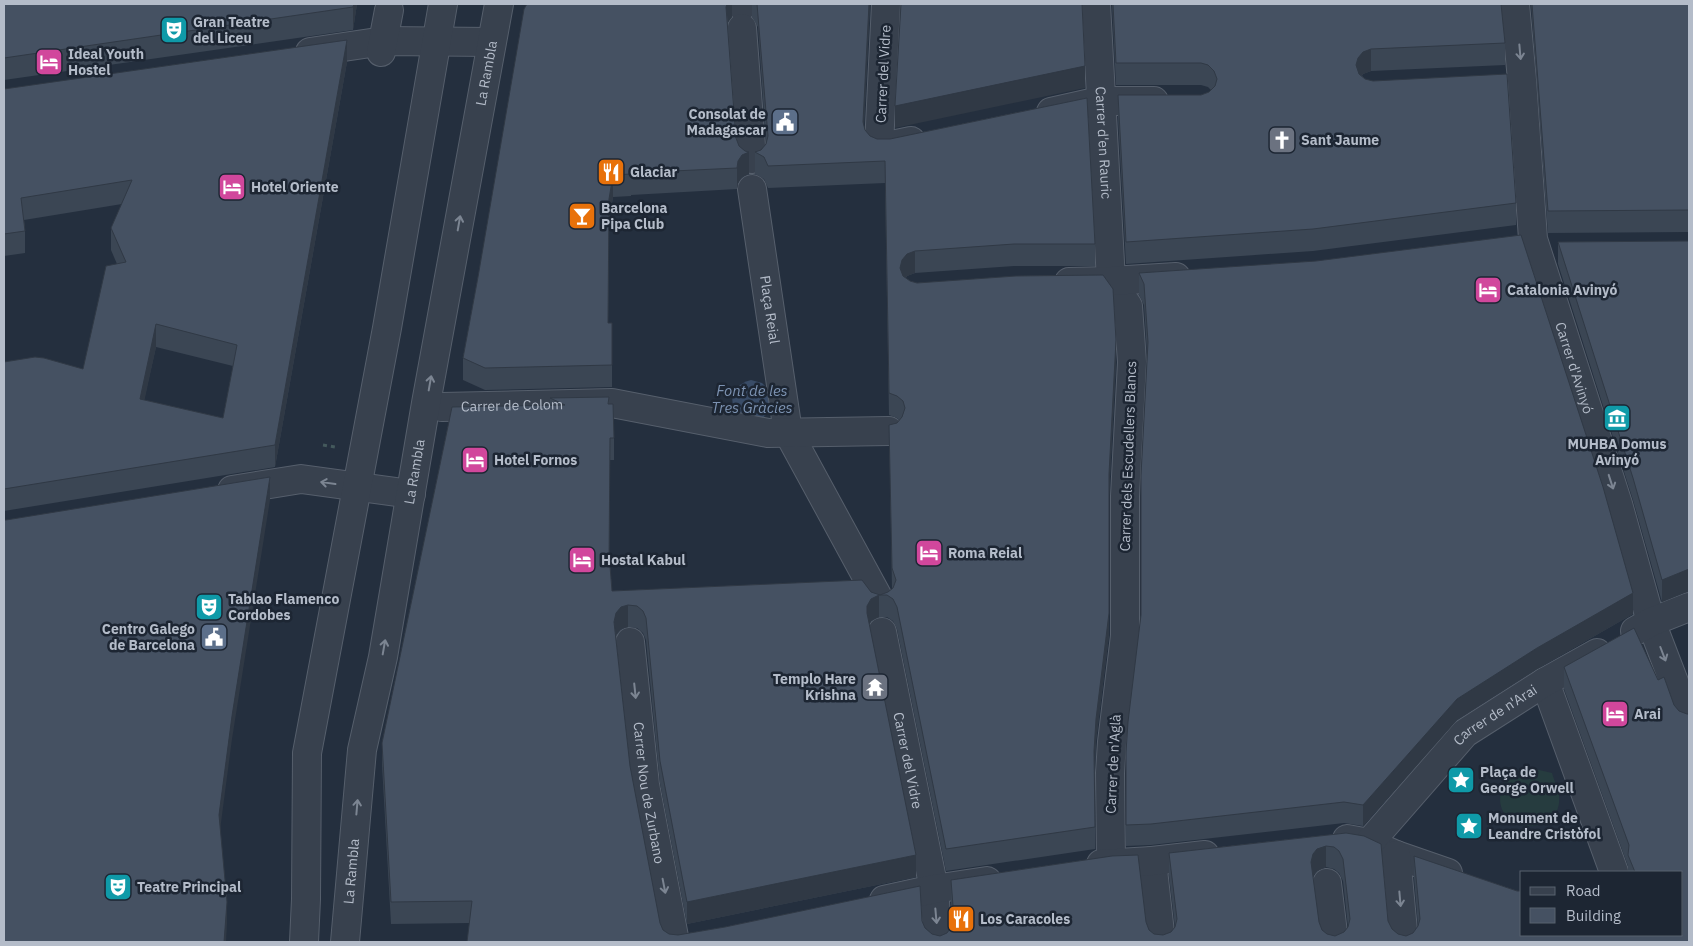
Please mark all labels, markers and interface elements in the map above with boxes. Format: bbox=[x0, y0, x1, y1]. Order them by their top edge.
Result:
place label: Gran Teatre del Liceu bbox=[193, 13, 270, 47]
theatre icon: Gran Teatre del Liceu bbox=[159, 15, 189, 45]
street label: Carrer del Vidre bbox=[871, 24, 895, 124]
street label: La Rambla bbox=[472, 39, 501, 107]
one-way arrow bbox=[1515, 44, 1524, 60]
place label: Ideal Youth Hostel bbox=[68, 45, 144, 79]
hotel icon: Ideal Youth Hostel bbox=[34, 47, 64, 77]
street label: Carrer d'en Rauric bbox=[1091, 86, 1116, 200]
place label: Consolat de Madagascar bbox=[687, 105, 766, 139]
public building icon: Consolat de Madagascar bbox=[770, 107, 800, 137]
church icon: Sant Jaume bbox=[1267, 125, 1297, 155]
place label: Sant Jaume bbox=[1301, 131, 1379, 149]
restaurant icon: Glaciar bbox=[596, 157, 626, 187]
place label: Glaciar bbox=[630, 163, 677, 181]
hotel icon: Hotel Oriente bbox=[217, 172, 247, 202]
place label: Hotel Oriente bbox=[251, 178, 339, 196]
place label: Barcelona Pipa Club bbox=[601, 199, 667, 233]
bar icon: Barcelona Pipa Club bbox=[567, 201, 597, 231]
one-way arrow bbox=[454, 216, 464, 232]
street label: Plaça Reial bbox=[756, 274, 784, 345]
hotel icon: Catalonia Avinyó bbox=[1473, 275, 1503, 305]
place label: Catalonia Avinyó bbox=[1507, 281, 1617, 299]
street label: Carrer d'Avinyó bbox=[1551, 320, 1597, 416]
street label: Carrer dels Escudellers Blancs bbox=[1116, 360, 1140, 552]
one-way arrow bbox=[425, 375, 435, 391]
water label: Font de les Tres Gràcies bbox=[711, 381, 793, 417]
street label: Carrer de Colom bbox=[461, 395, 563, 416]
museum icon: MUHBA Domus Avinyó bbox=[1602, 403, 1632, 433]
place label: MUHBA Domus Avinyó bbox=[1568, 435, 1666, 469]
street label: La Rambla bbox=[400, 437, 429, 506]
hotel icon: Hotel Fornos bbox=[460, 445, 490, 475]
place label: Hotel Fornos bbox=[494, 451, 577, 469]
one-way arrow bbox=[1607, 474, 1616, 489]
one-way arrow bbox=[320, 477, 336, 487]
hotel icon: Roma Reial bbox=[914, 538, 944, 568]
place label: Roma Reial bbox=[948, 544, 1022, 562]
hotel icon: Hostal Kabul bbox=[567, 545, 597, 575]
place label: Hostal Kabul bbox=[601, 551, 686, 569]
place label: Tablao Flamenco Cordobes bbox=[228, 590, 339, 624]
theatre icon: Tablao Flamenco Cordobes bbox=[194, 592, 224, 622]
place label: Centro Galego de Barcelona bbox=[102, 620, 195, 654]
public building icon: Centro Galego de Barcelona bbox=[199, 622, 229, 652]
one-way arrow bbox=[380, 639, 390, 655]
one-way arrow bbox=[1659, 646, 1669, 661]
place label: Templo Hare Krishna bbox=[773, 670, 856, 704]
temple icon: Templo Hare Krishna bbox=[860, 672, 890, 702]
street label: Carrer de n'Arai bbox=[1449, 680, 1540, 749]
one-way arrow bbox=[630, 683, 640, 699]
hotel icon: Arai bbox=[1600, 699, 1630, 729]
place label: Arai bbox=[1634, 705, 1661, 723]
street label: Carrer del Vidre bbox=[889, 710, 927, 811]
street label: Carrer de n'Aglà bbox=[1101, 713, 1125, 814]
street label: Carrer Nou de Zurbano bbox=[629, 721, 669, 865]
place label: Plaça de George Orwell bbox=[1480, 763, 1574, 797]
place icon: Plaça de George Orwell bbox=[1446, 765, 1476, 795]
one-way arrow bbox=[352, 799, 362, 815]
place label: Monument de Leandre Cristòfol bbox=[1488, 809, 1601, 843]
place icon: Monument de Leandre Cristòfol bbox=[1454, 811, 1484, 841]
street label: La Rambla bbox=[339, 837, 363, 905]
legend bbox=[1520, 871, 1683, 936]
theatre icon: Teatre Principal bbox=[103, 872, 133, 902]
place label: Teatre Principal bbox=[137, 878, 241, 896]
one-way arrow bbox=[660, 878, 669, 894]
text: Road bbox=[1566, 881, 1601, 900]
one-way arrow bbox=[1395, 890, 1404, 906]
restaurant icon: Los Caracoles bbox=[946, 904, 976, 934]
text: Building bbox=[1566, 906, 1621, 925]
one-way arrow bbox=[931, 908, 941, 924]
place label: Los Caracoles bbox=[980, 910, 1070, 928]

